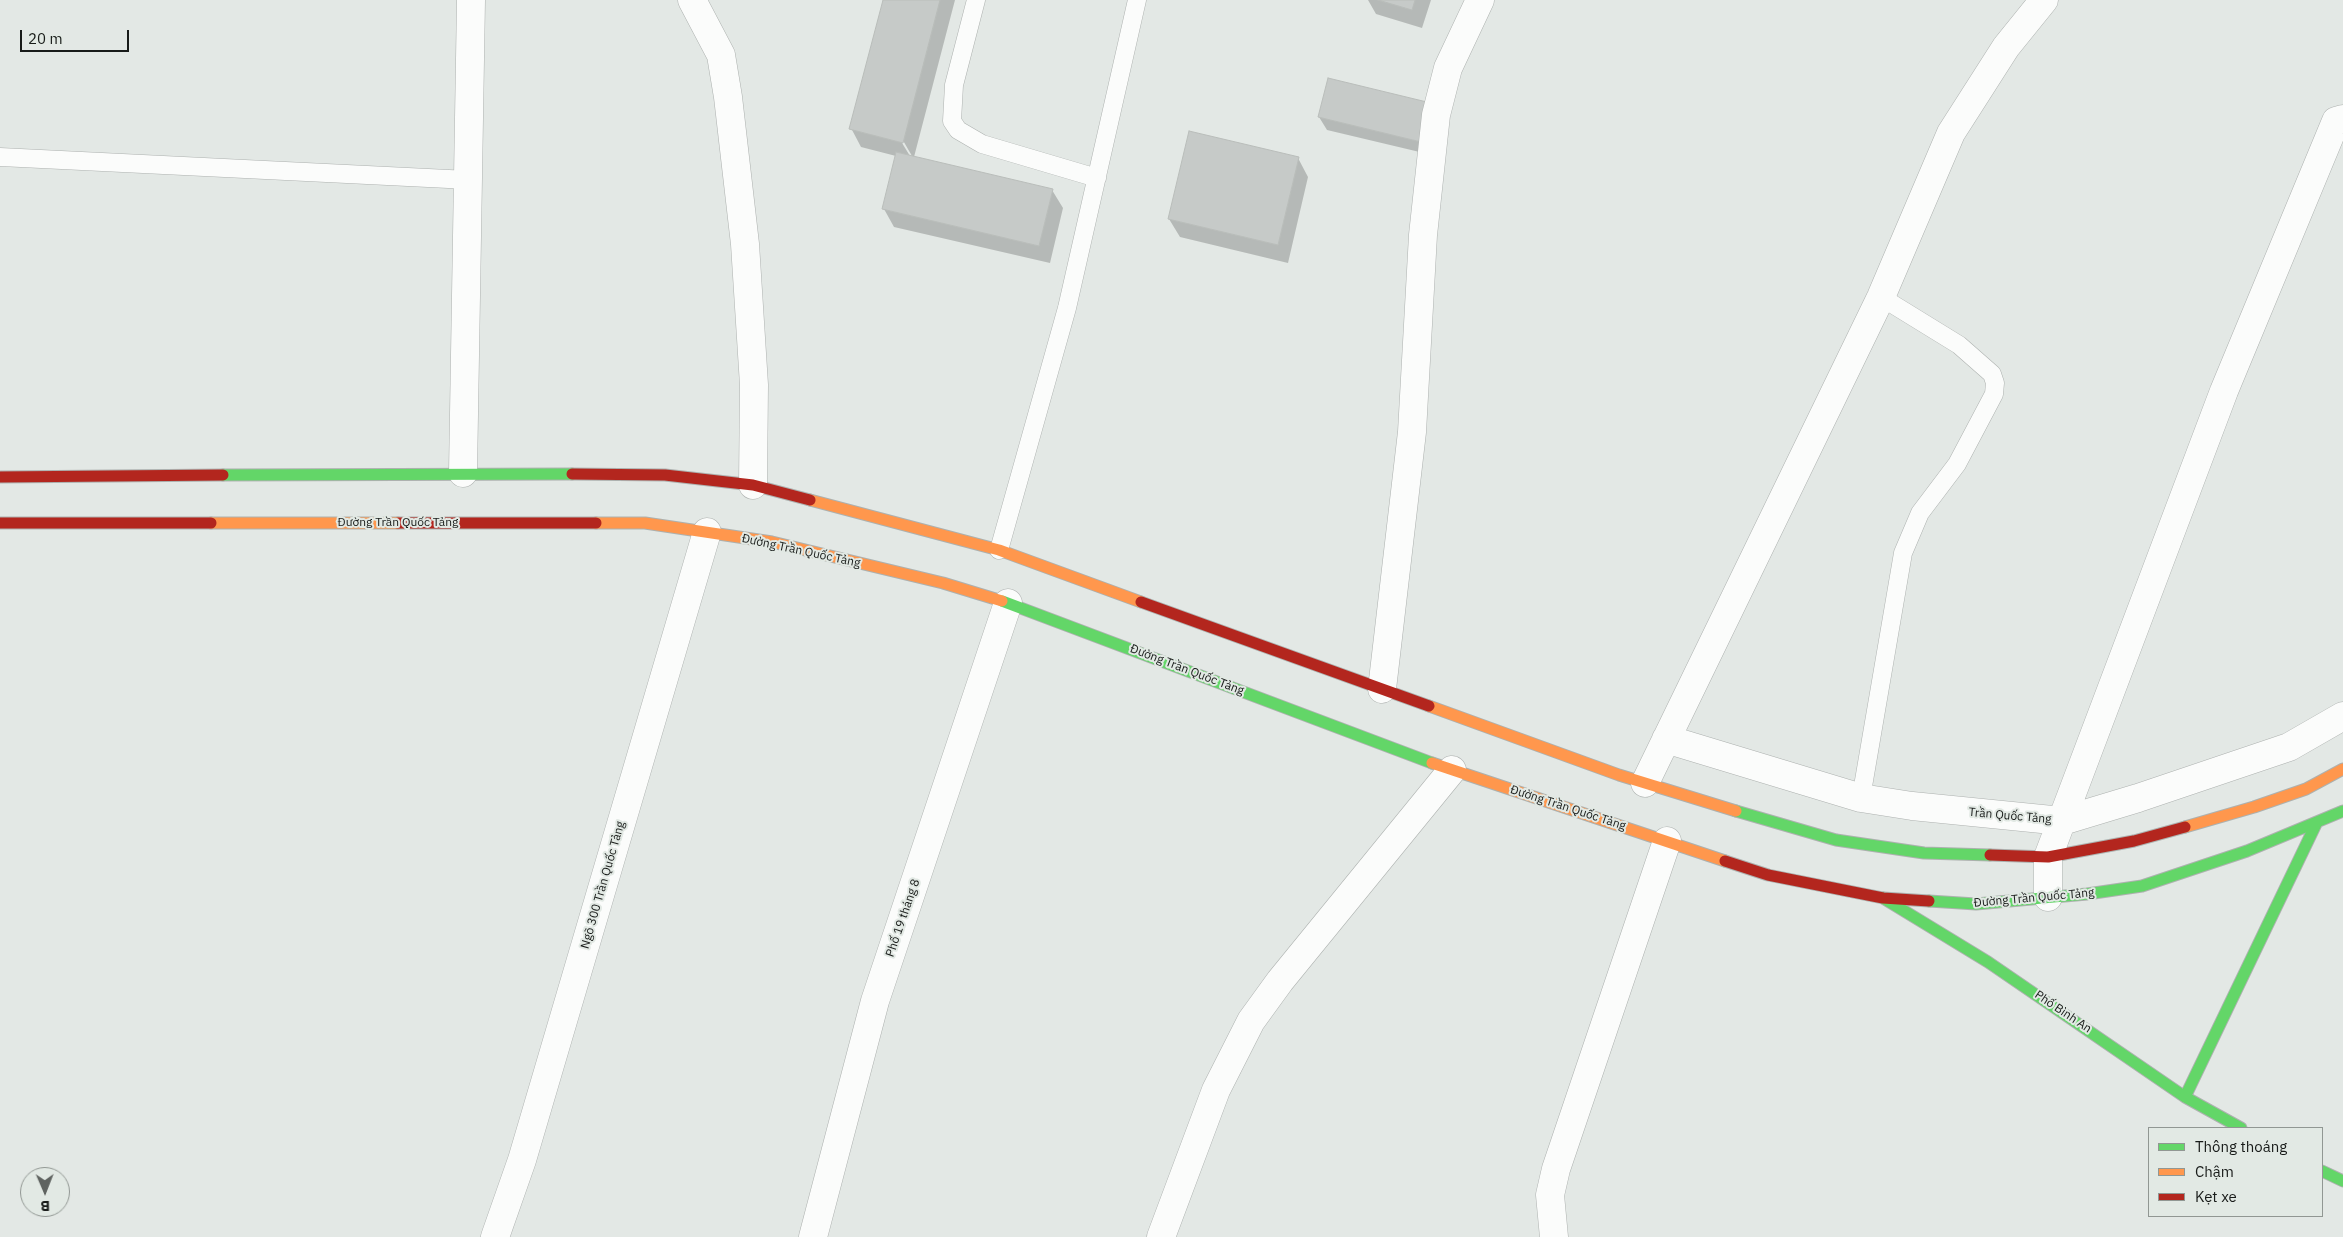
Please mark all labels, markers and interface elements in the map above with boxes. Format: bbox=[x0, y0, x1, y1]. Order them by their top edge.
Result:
scale bar bbox=[22, 20, 131, 52]
text: 20 m bbox=[28, 29, 63, 48]
street label: Đường Trần Quốc Tảng bbox=[338, 516, 458, 530]
street label: Đường Trần Quốc Tảng bbox=[740, 531, 862, 571]
street label: Đường Trần Quốc Tảng bbox=[1128, 642, 1246, 698]
street label: Đường Trần Quốc Tảng bbox=[1508, 782, 1628, 834]
street label: Trần Quốc Tảng bbox=[1968, 805, 2052, 827]
street label: Ngõ 300 Trần Quốc Tảng bbox=[578, 820, 628, 950]
street label: Phố 19 tháng 8 bbox=[883, 877, 923, 959]
street label: Đường Trần Quốc Tảng bbox=[1973, 886, 2095, 910]
street label: Phố Bình An bbox=[2032, 988, 2094, 1036]
legend bbox=[2148, 1127, 2323, 1217]
text: Thông thoáng bbox=[2195, 1137, 2287, 1156]
text: Chậm bbox=[2195, 1162, 2234, 1181]
north arrow bbox=[20, 1167, 70, 1217]
text: Kẹt xe bbox=[2195, 1187, 2237, 1206]
text: B bbox=[40, 1197, 50, 1215]

